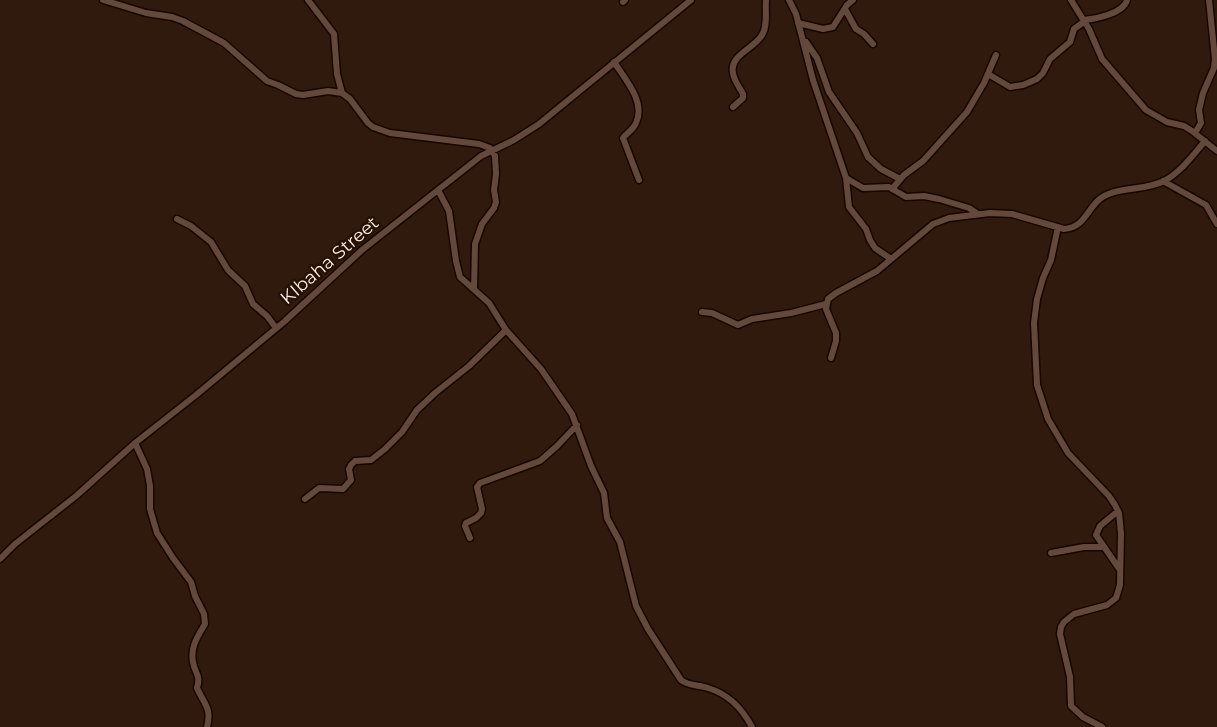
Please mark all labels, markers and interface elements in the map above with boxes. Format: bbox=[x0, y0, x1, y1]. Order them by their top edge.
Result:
street label: KIbaha Street bbox=[277, 213, 383, 309]

